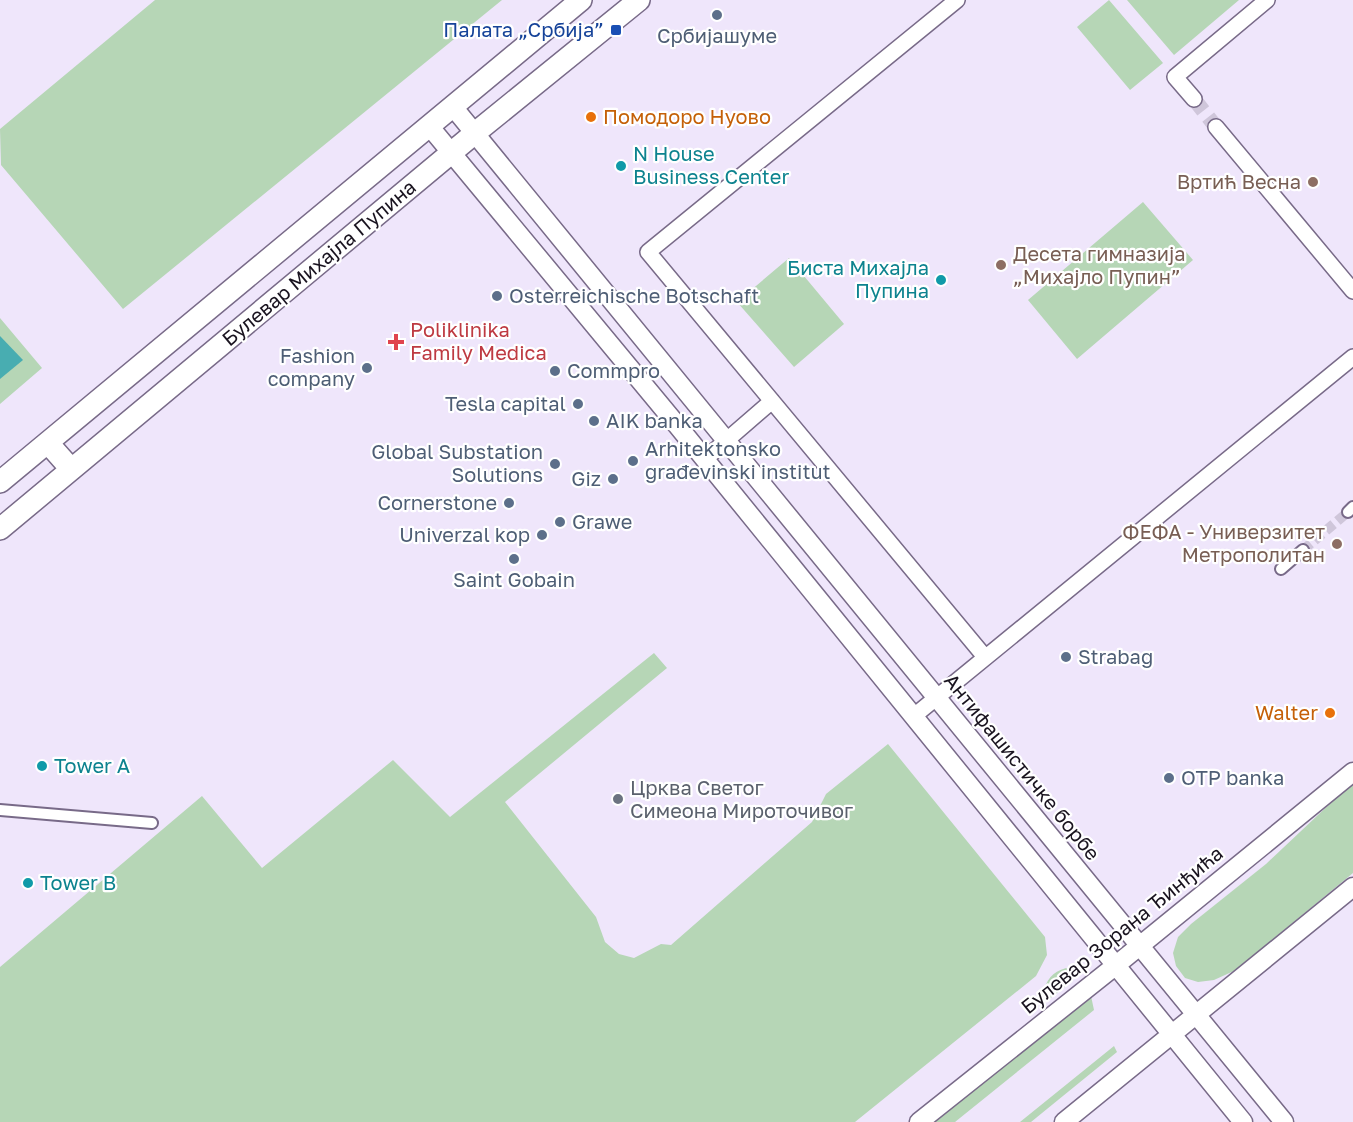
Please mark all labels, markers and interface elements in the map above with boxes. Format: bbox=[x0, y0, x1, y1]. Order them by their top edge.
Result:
marker: Србијашуме bbox=[710, 8, 724, 22]
place label: Палата „Србија” bbox=[443, 17, 604, 41]
marker: Палата „Србија” bbox=[609, 23, 623, 37]
place label: Србијашуме bbox=[657, 23, 777, 47]
place label: Помодоро Нуово bbox=[603, 104, 771, 128]
marker: Помодоро Нуово bbox=[584, 110, 598, 124]
place label: N House Business Center bbox=[633, 141, 789, 188]
marker: N House Business Center bbox=[614, 159, 628, 173]
place label: Вртић Весна bbox=[1177, 169, 1301, 193]
street label: Булевар Михајла Пупина bbox=[217, 174, 420, 350]
marker: Вртић Весна bbox=[1306, 175, 1320, 189]
place label: Десета гимназија „Михајло Пупин” bbox=[1013, 241, 1186, 288]
place label: Биста Михајла Пупина bbox=[787, 255, 929, 302]
marker: Десета гимназија „Михајло Пупин” bbox=[994, 258, 1008, 272]
marker: Биста Михајла Пупина bbox=[934, 273, 948, 287]
place label: Osterreichische Botschaft bbox=[509, 283, 759, 307]
marker: Osterreichische Botschaft bbox=[490, 289, 504, 303]
place label: Poliklinika Family Medica bbox=[410, 317, 547, 364]
marker: Poliklinika Family Medica bbox=[387, 333, 405, 351]
place label: Fashion company bbox=[268, 343, 355, 390]
place label: Commpro bbox=[567, 358, 660, 382]
marker: Fashion company bbox=[360, 361, 374, 375]
marker: Commpro bbox=[548, 364, 562, 378]
place label: Tesla capital bbox=[445, 391, 566, 415]
marker: Tesla capital bbox=[571, 397, 585, 411]
place label: AIK banka bbox=[606, 408, 703, 432]
marker: AIK banka bbox=[587, 414, 601, 428]
place label: Arhitektonsko građevinski institut bbox=[645, 436, 831, 483]
place label: Global Substation Solutions bbox=[371, 439, 543, 486]
marker: Arhitektonsko građevinski institut bbox=[626, 454, 640, 468]
marker: Global Substation Solutions bbox=[548, 457, 562, 471]
place label: Giz bbox=[571, 466, 601, 490]
marker: Giz bbox=[606, 472, 620, 486]
place label: Cornerstone bbox=[377, 490, 497, 514]
marker: Cornerstone bbox=[502, 496, 516, 510]
place label: Grawe bbox=[572, 509, 632, 533]
marker: Grawe bbox=[553, 515, 567, 529]
place label: ФЕФА - Универзитет Метрополитан bbox=[1122, 519, 1325, 566]
place label: Univerzal kop bbox=[399, 522, 530, 546]
marker: Univerzal kop bbox=[535, 528, 549, 542]
marker: ФЕФА - Универзитет Метрополитан bbox=[1330, 537, 1344, 551]
marker: Saint Gobain bbox=[507, 552, 521, 566]
place label: Saint Gobain bbox=[453, 567, 575, 591]
place label: Strabag bbox=[1078, 644, 1153, 668]
marker: Strabag bbox=[1059, 650, 1073, 664]
street label: Антифашистичке борбе bbox=[940, 668, 1106, 865]
place label: Walter bbox=[1255, 700, 1318, 724]
marker: Walter bbox=[1323, 706, 1337, 720]
place label: Tower A bbox=[54, 753, 130, 777]
marker: Tower A bbox=[35, 759, 49, 773]
place label: OTP banka bbox=[1181, 765, 1284, 789]
marker: OTP banka bbox=[1162, 771, 1176, 785]
place label: Црква Светог Симеона Мироточивог bbox=[630, 775, 853, 822]
marker: Црква Светог Симеона Мироточивог bbox=[611, 792, 625, 806]
street label: Булевар Зорана Ђинђића bbox=[1016, 840, 1227, 1018]
place label: Tower B bbox=[40, 870, 116, 894]
marker: Tower B bbox=[21, 876, 35, 890]

